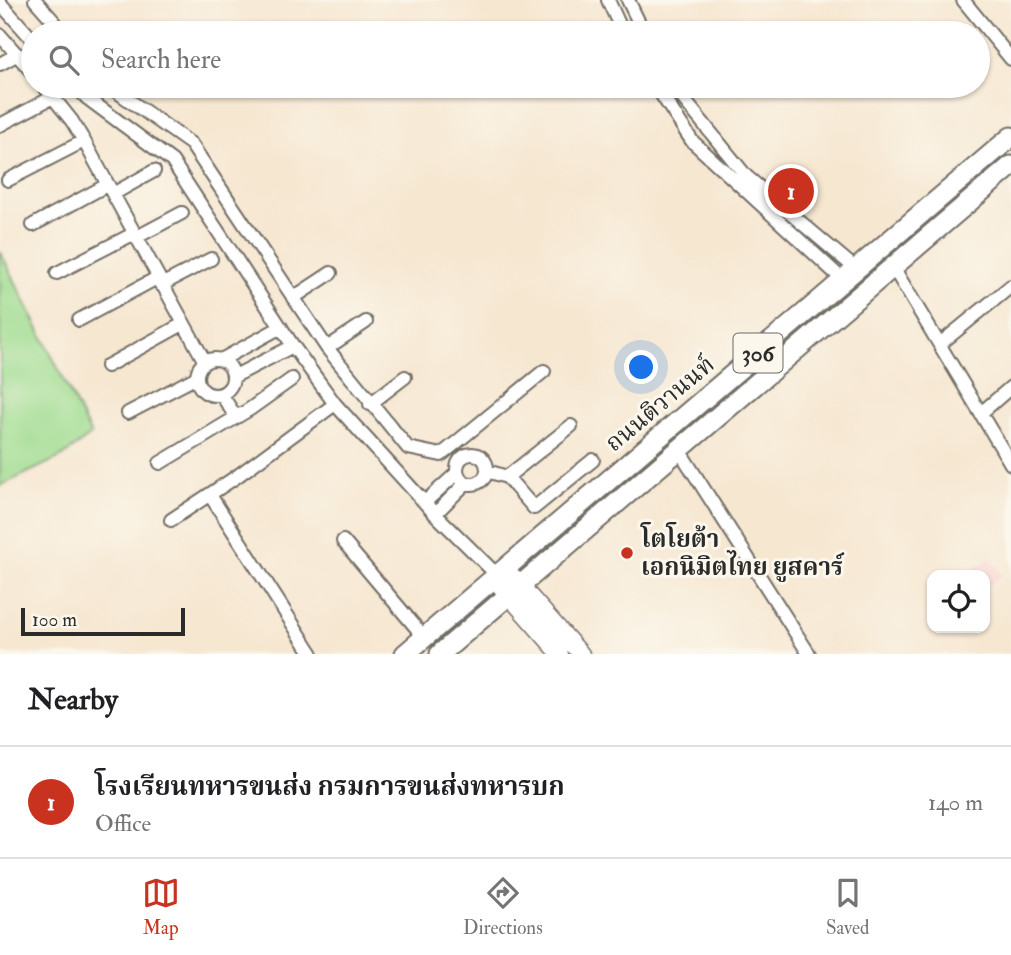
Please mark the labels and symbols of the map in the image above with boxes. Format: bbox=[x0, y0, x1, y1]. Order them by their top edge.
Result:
pin: 1 bbox=[768, 165, 814, 217]
road number: 306 bbox=[734, 334, 782, 372]
street label: ถนนติวานนท์ bbox=[598, 349, 721, 459]
your location bbox=[624, 350, 658, 384]
place label: โตโยต้า เอกนิมิตไทย ยูสคาร์ bbox=[640, 522, 845, 583]
marker: โตโยต้า เอกนิมิตไทย ยูสคาร์ bbox=[619, 545, 635, 561]
scale bar bbox=[21, 605, 186, 637]

